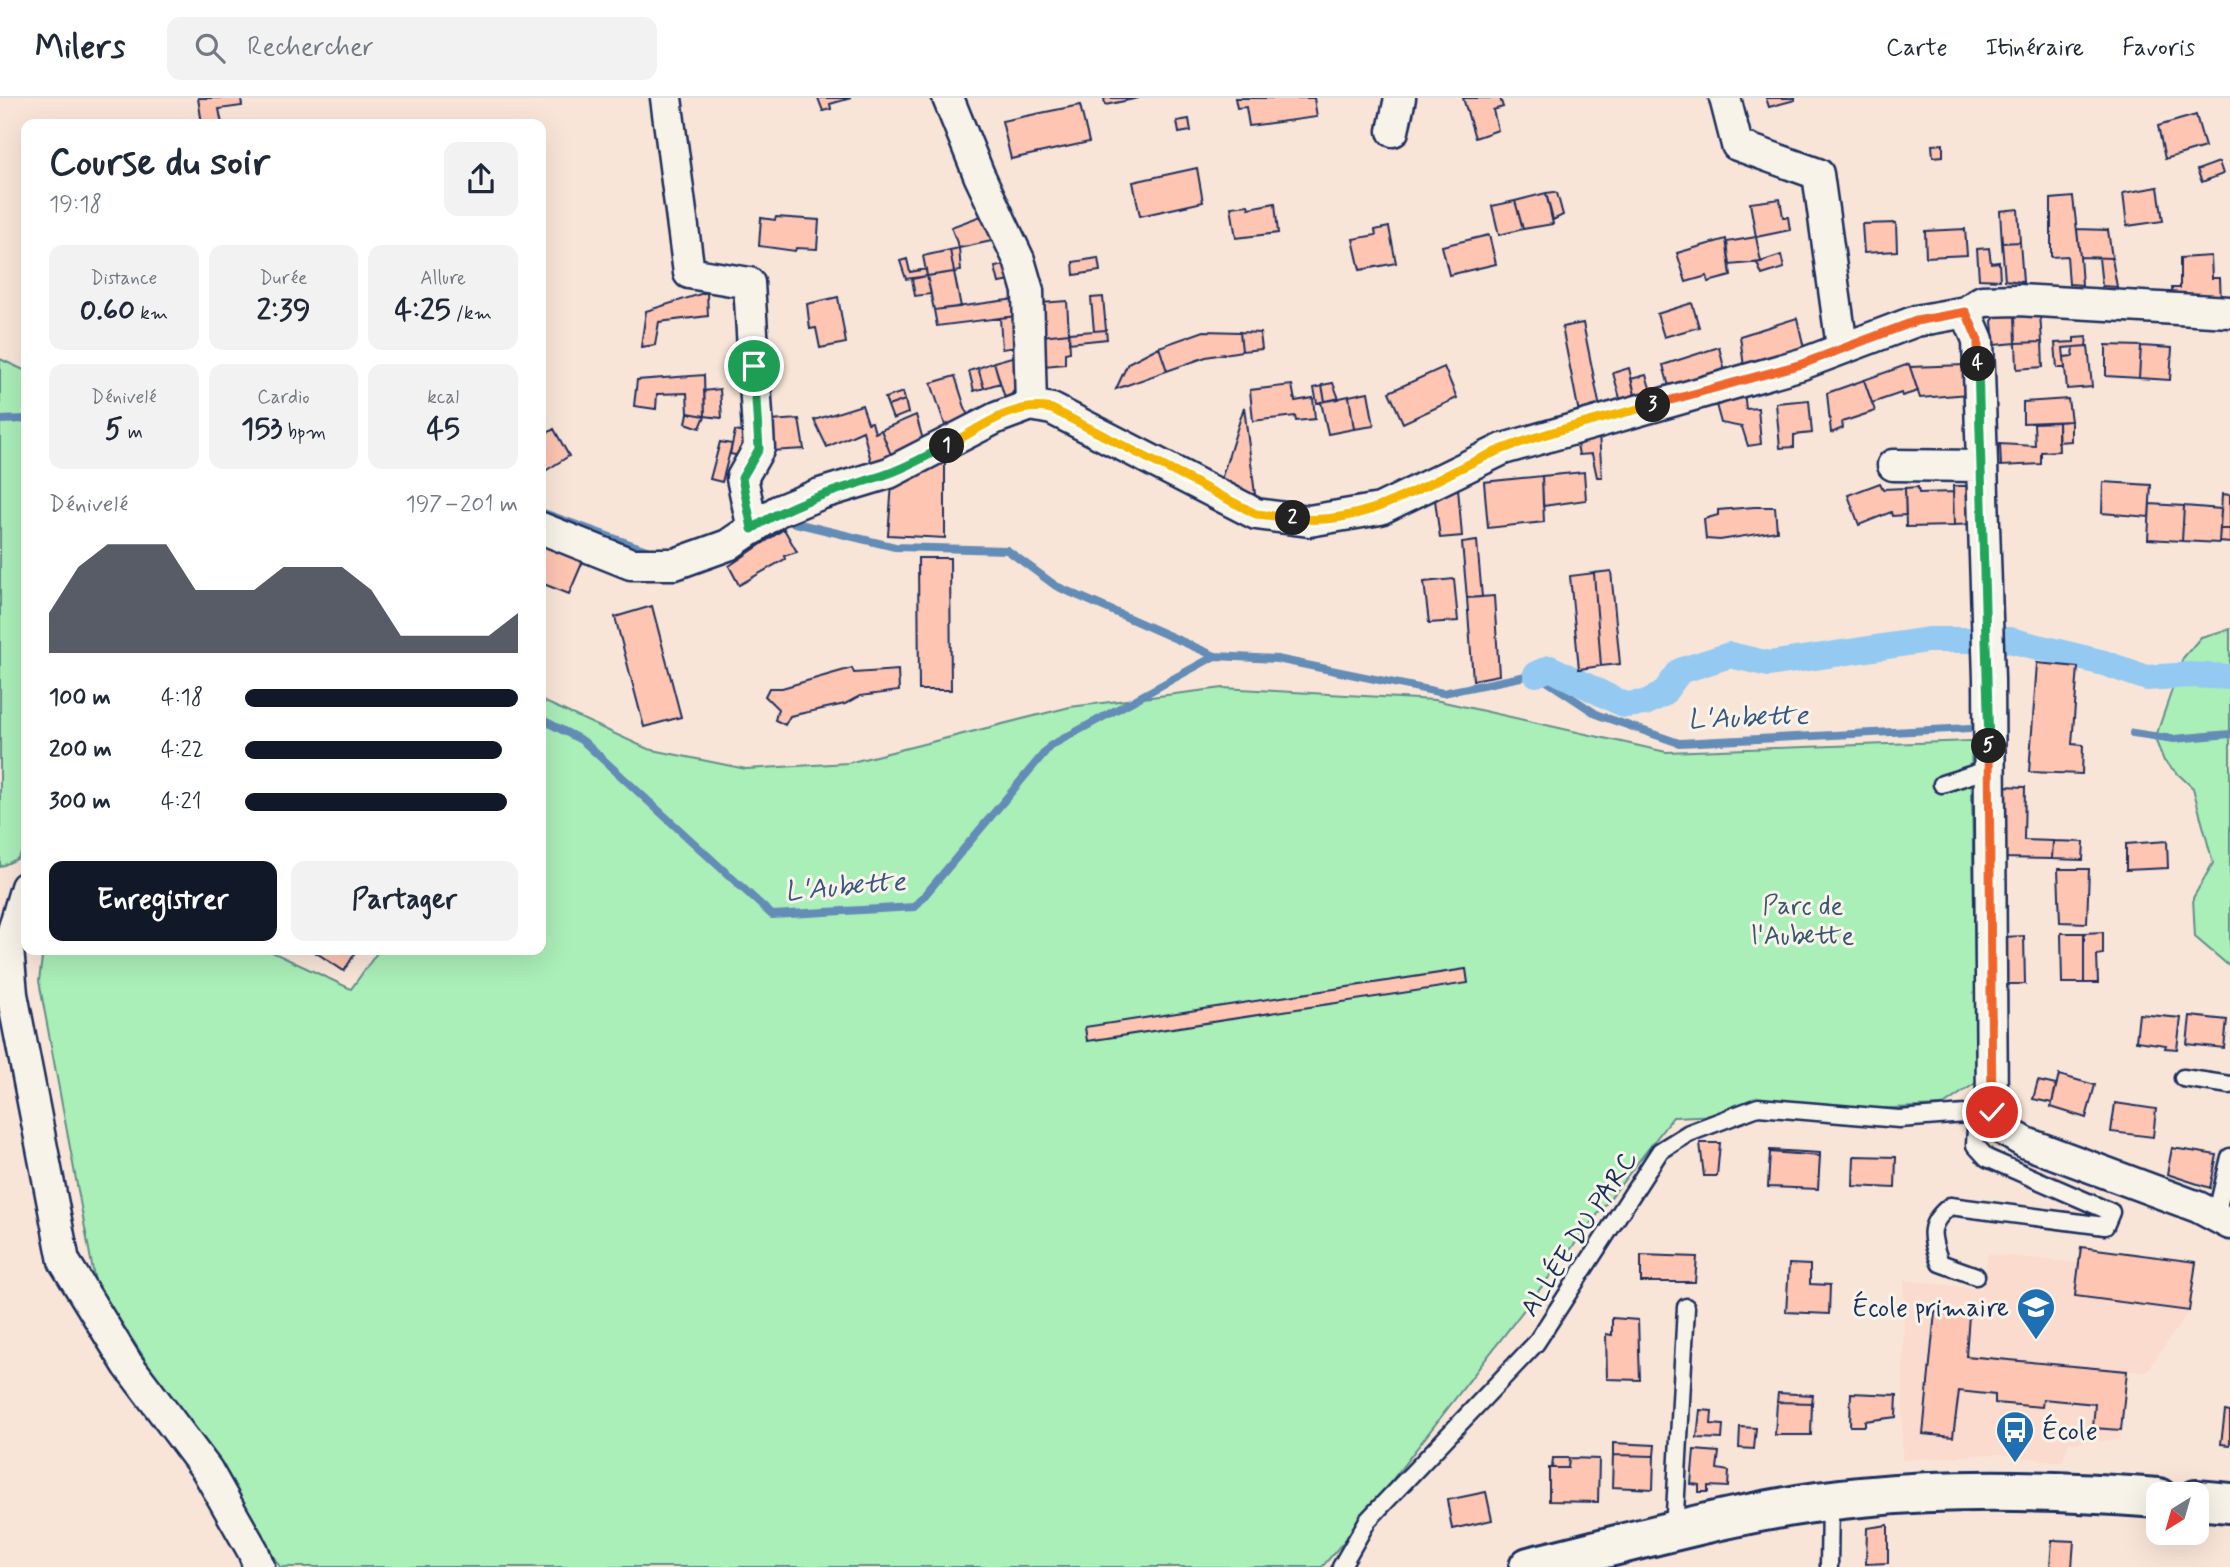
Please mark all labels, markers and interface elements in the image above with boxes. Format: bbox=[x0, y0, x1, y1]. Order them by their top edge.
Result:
search box bbox=[167, 17, 657, 80]
text: Milers bbox=[35, 26, 125, 70]
icon: search bbox=[191, 29, 229, 67]
text: Rechercher bbox=[247, 31, 374, 65]
text: Carte bbox=[1886, 33, 1948, 64]
text: Itinéraire bbox=[1986, 33, 2084, 64]
text: Favoris bbox=[2122, 33, 2195, 64]
text: Course du soir bbox=[49, 139, 270, 188]
button: share bbox=[444, 142, 518, 216]
text: 19:18 bbox=[49, 190, 102, 220]
text: Distance bbox=[90, 266, 157, 291]
text: Durée bbox=[260, 266, 307, 291]
text: Allure bbox=[420, 266, 466, 291]
text: 0.60 bbox=[80, 291, 135, 330]
text: 2:39 bbox=[256, 291, 311, 330]
text: 4:25 bbox=[395, 291, 451, 330]
text: km bbox=[135, 301, 168, 326]
text: /km bbox=[451, 301, 492, 326]
pin bbox=[724, 336, 784, 396]
pin: 4 bbox=[1960, 346, 1996, 382]
icon: arrive bbox=[735, 347, 773, 385]
text: 4 bbox=[1972, 351, 1983, 376]
text: Dénivelé bbox=[91, 385, 157, 410]
text: Cardio bbox=[257, 385, 310, 410]
text: kcal bbox=[427, 385, 459, 410]
pin: 3 bbox=[1636, 388, 1670, 422]
text: 3 bbox=[1648, 392, 1657, 417]
text: 5 bbox=[105, 410, 123, 449]
text: 153 bbox=[241, 410, 283, 449]
text: 45 bbox=[426, 410, 460, 449]
text: m bbox=[123, 420, 143, 445]
text: bpm bbox=[283, 420, 326, 445]
pin: 1 bbox=[930, 428, 964, 464]
text: 1 bbox=[942, 433, 951, 458]
text: Dénivelé bbox=[49, 490, 128, 520]
text: 197–201 m bbox=[406, 490, 518, 520]
pin: 2 bbox=[1276, 500, 1310, 536]
text: 2 bbox=[1288, 505, 1297, 530]
text: 100 m bbox=[49, 683, 111, 713]
text: 4:18 bbox=[161, 683, 203, 713]
water label: L'Aubette bbox=[1687, 698, 1810, 739]
pin: 5 bbox=[1972, 728, 2007, 764]
text: 5 bbox=[1983, 733, 1994, 758]
text: 200 m bbox=[49, 735, 112, 765]
text: 4:22 bbox=[161, 735, 204, 765]
text: 300 m bbox=[49, 787, 111, 817]
text: 4:21 bbox=[161, 787, 202, 817]
button: Enregistrer bbox=[49, 861, 277, 941]
button: Partager bbox=[291, 861, 518, 941]
water label: L'Aubette bbox=[783, 864, 908, 911]
park label: Parc de l'Aubette bbox=[1752, 890, 1855, 954]
pin bbox=[1962, 1082, 2022, 1142]
icon: check bbox=[1973, 1093, 2011, 1131]
street label: ALLÉE DU PARC bbox=[1512, 1143, 1646, 1324]
school or university icon: École primaire bbox=[2015, 1286, 2057, 1341]
place label: École primaire bbox=[1852, 1290, 2009, 1326]
bus stop icon: École bbox=[1994, 1409, 2036, 1464]
place label: École bbox=[2042, 1413, 2098, 1449]
north arrow bbox=[2146, 1482, 2208, 1545]
map controls bbox=[2146, 1482, 2209, 1545]

